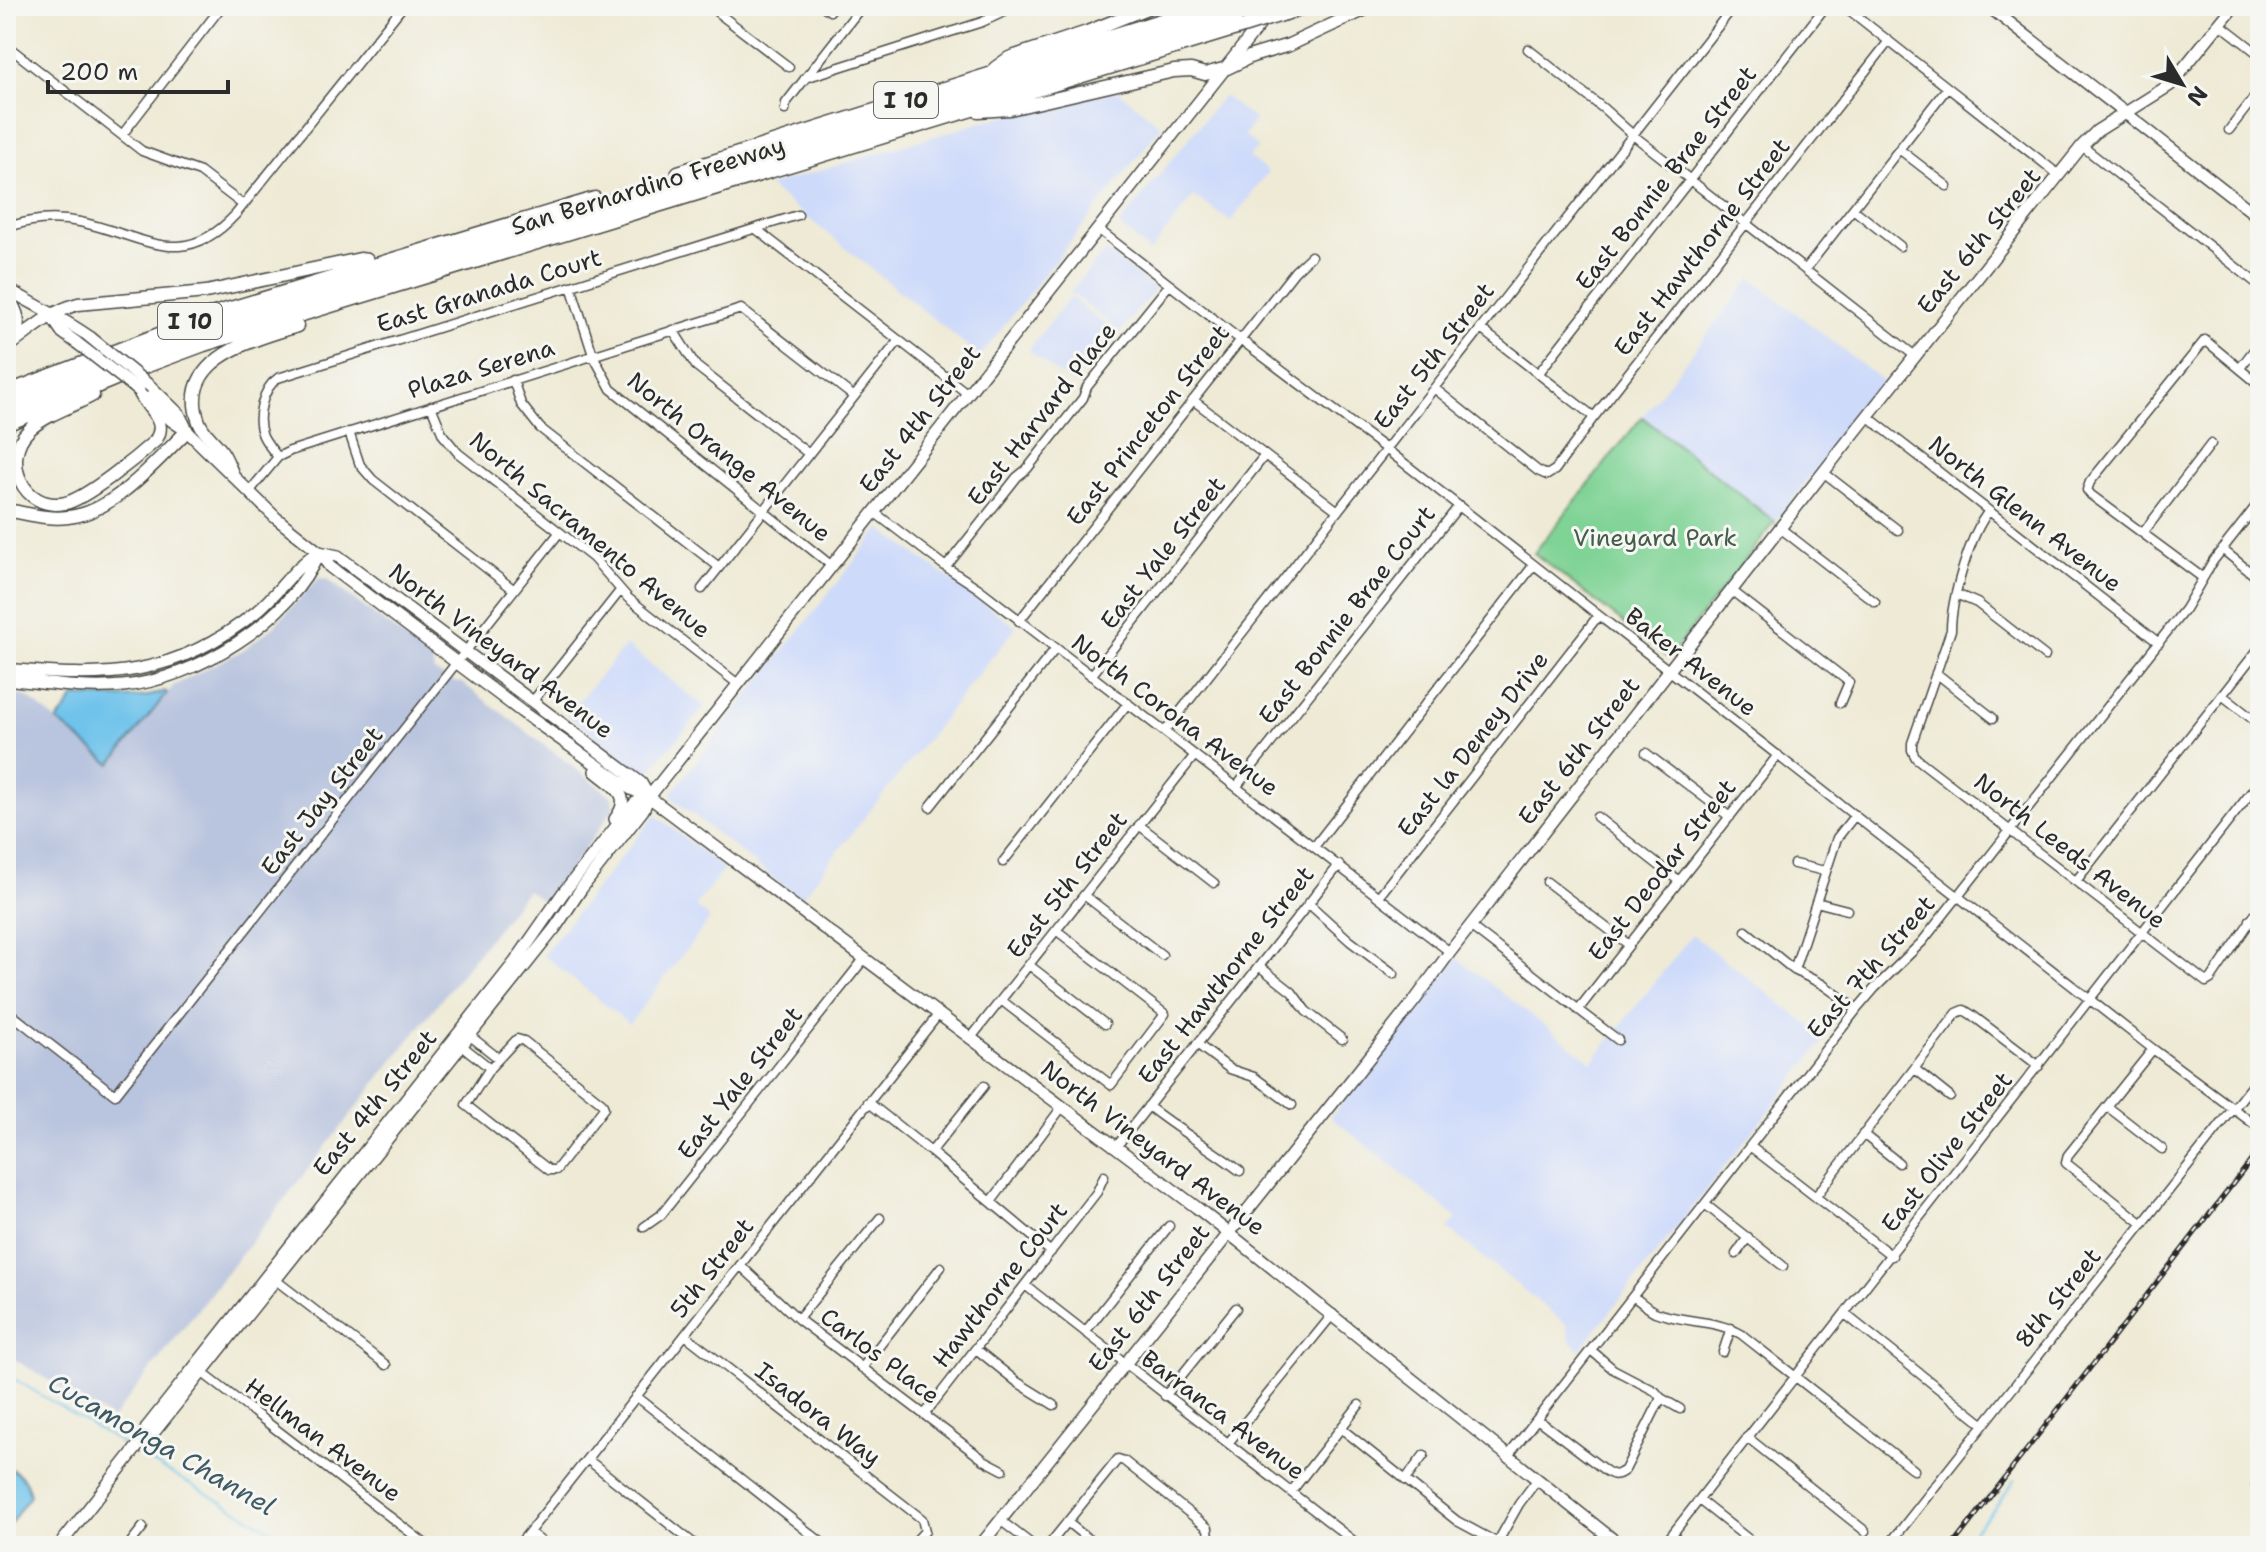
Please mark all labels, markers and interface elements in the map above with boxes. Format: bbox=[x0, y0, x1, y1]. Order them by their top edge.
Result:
scale bar bbox=[48, 44, 228, 94]
north arrow bbox=[2142, 44, 2222, 124]
text: 200 m bbox=[60, 56, 138, 88]
street label: East Bonnie Brae Street bbox=[1568, 59, 1764, 297]
text: N bbox=[2181, 80, 2214, 112]
road number: I 10 bbox=[874, 82, 938, 118]
street label: San Bernardino Freeway bbox=[507, 129, 789, 243]
street label: East Hawthorne Street bbox=[1607, 131, 1797, 363]
street label: East 6th Street bbox=[1910, 161, 2048, 321]
street label: East Granada Court bbox=[373, 242, 605, 340]
street label: East 5th Street bbox=[1367, 276, 1501, 436]
road number: I 10 bbox=[158, 303, 222, 339]
street label: East Harvard Place bbox=[960, 316, 1124, 512]
street label: East Princeton Street bbox=[1059, 318, 1237, 532]
street label: Plaza Serena bbox=[404, 331, 558, 406]
street label: East 4th Street bbox=[852, 338, 988, 500]
street label: North Orange Avenue bbox=[620, 365, 838, 549]
street label: North Sacramento Avenue bbox=[463, 425, 717, 645]
street label: North Glenn Avenue bbox=[1922, 428, 2128, 600]
street label: East Yale Street bbox=[1093, 470, 1233, 636]
street label: East Bonnie Brae Court bbox=[1252, 499, 1442, 731]
park label: Vineyard Park bbox=[1573, 522, 1737, 554]
street label: North Vineyard Avenue bbox=[382, 556, 620, 746]
street label: Baker Avenue bbox=[1618, 600, 1764, 724]
street label: North Corona Avenue bbox=[1065, 627, 1285, 803]
street label: East la Deney Drive bbox=[1390, 645, 1556, 843]
street label: East 6th Street bbox=[1511, 670, 1647, 832]
street label: East Jay Street bbox=[254, 720, 390, 882]
street label: North Leeds Avenue bbox=[1967, 766, 2173, 936]
street label: East Deodar Street bbox=[1581, 772, 1743, 968]
street label: East 5th Street bbox=[1000, 805, 1134, 965]
street label: East Hawthorne Street bbox=[1131, 859, 1321, 1091]
street label: East 7th Street bbox=[1800, 889, 1942, 1045]
street label: East Yale Street bbox=[670, 1000, 810, 1166]
street label: East 4th Street bbox=[306, 1023, 444, 1183]
street label: North Vineyard Avenue bbox=[1034, 1053, 1272, 1243]
street label: East Olive Street bbox=[1874, 1065, 2020, 1239]
street label: Hawthorne Court bbox=[925, 1196, 1075, 1374]
street label: 5th Street bbox=[663, 1211, 761, 1325]
street label: East 6th Street bbox=[1081, 1217, 1217, 1379]
street label: 8th Street bbox=[2008, 1241, 2108, 1355]
street label: Carlos Place bbox=[814, 1300, 946, 1412]
street label: Barranca Avenue bbox=[1134, 1343, 1312, 1487]
street label: Isadora Way bbox=[748, 1355, 888, 1473]
water label: Cucamonga Channel bbox=[42, 1365, 282, 1523]
street label: Hellman Avenue bbox=[238, 1371, 408, 1509]

